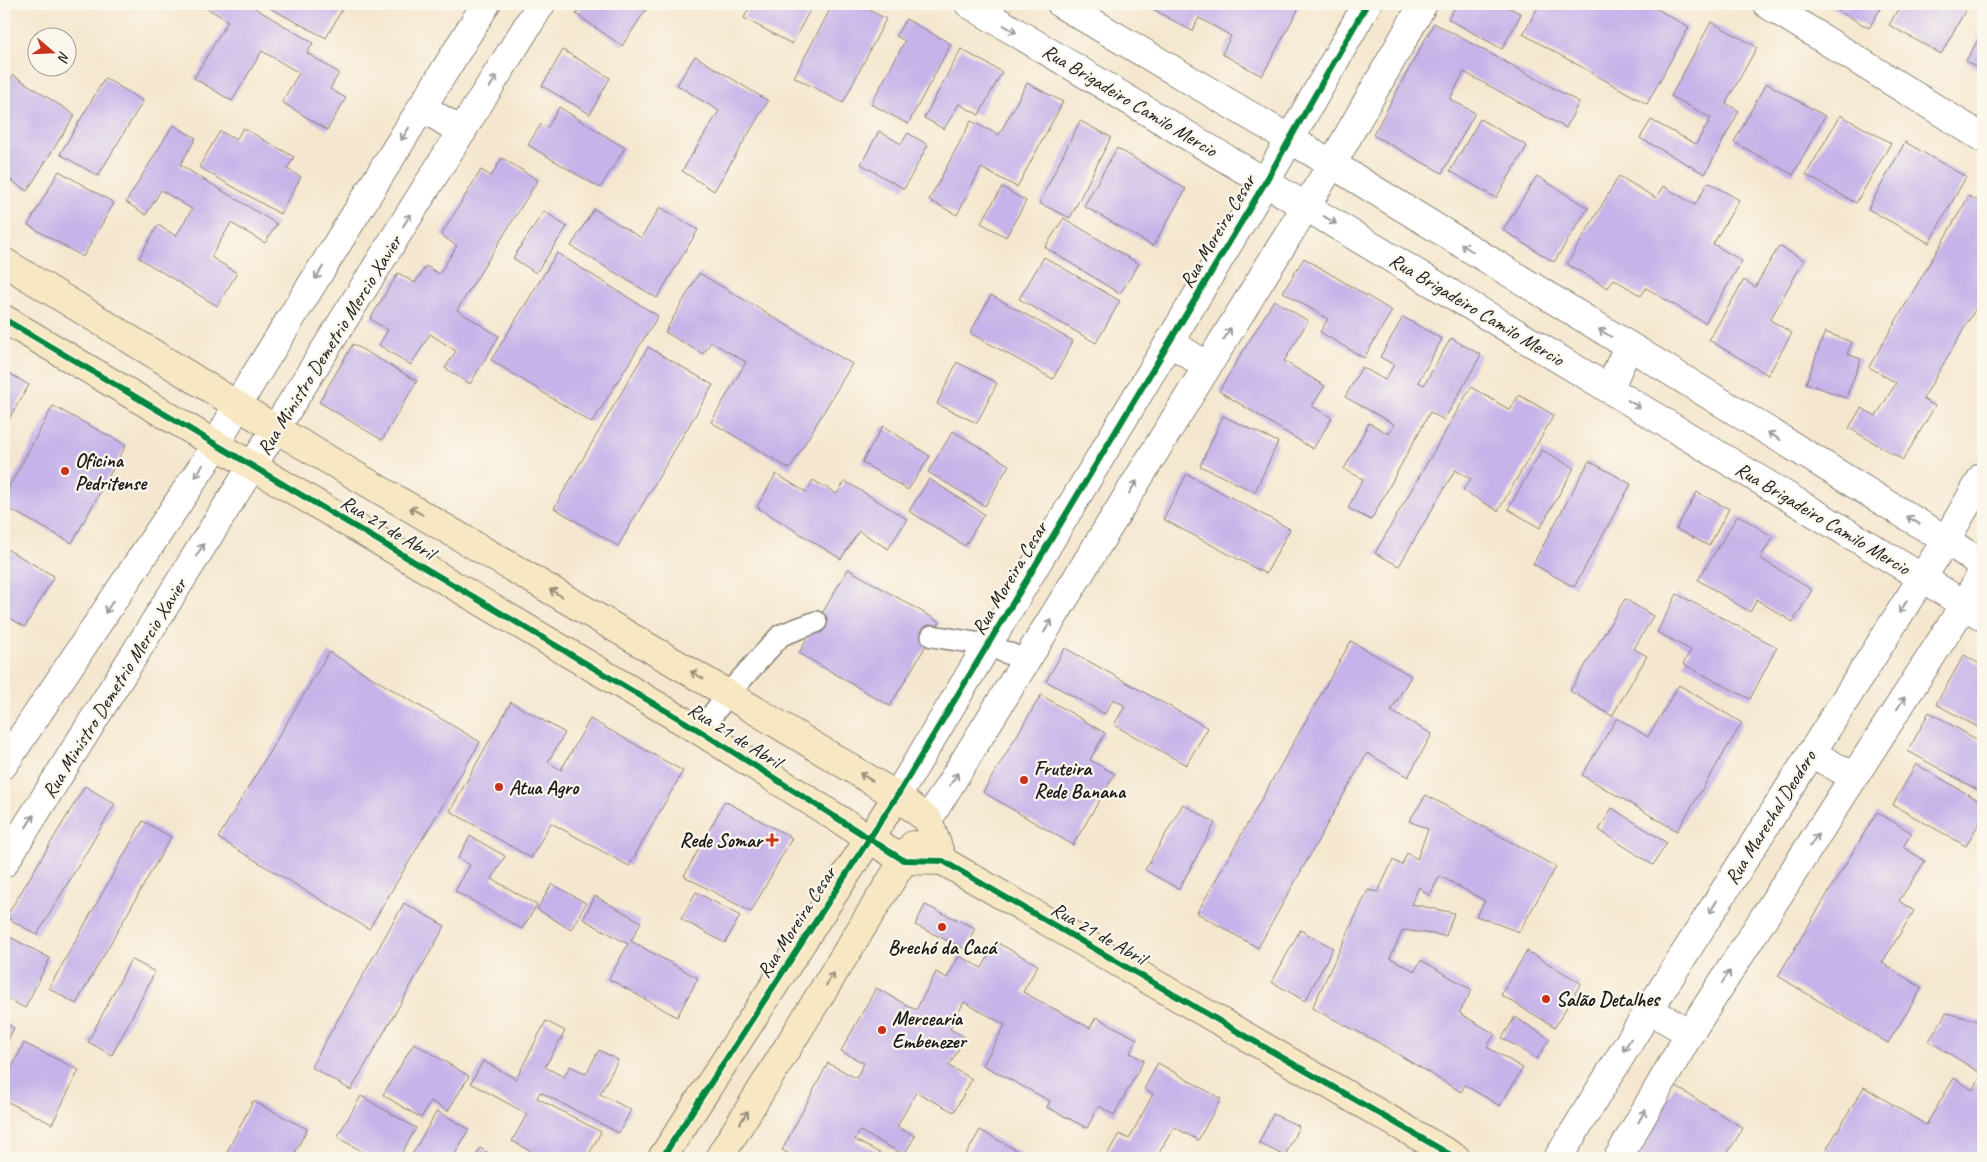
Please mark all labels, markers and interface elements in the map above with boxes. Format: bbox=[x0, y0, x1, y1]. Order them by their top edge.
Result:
one-way arrow bbox=[1003, 24, 1017, 34]
north arrow bbox=[28, 28, 78, 78]
street label: Rua Brigadeiro Camilo Mercio bbox=[1038, 38, 1222, 163]
text: N bbox=[54, 49, 73, 65]
one-way arrow bbox=[488, 75, 498, 89]
one-way arrow bbox=[399, 127, 409, 141]
street label: Rua Moreira Cesar bbox=[1174, 169, 1262, 292]
one-way arrow bbox=[402, 213, 412, 227]
one-way arrow bbox=[1322, 216, 1336, 226]
street label: Rua Ministro Demetrio Mercio Xavier bbox=[251, 229, 408, 460]
one-way arrow bbox=[1460, 242, 1474, 252]
street label: Rua Brigadeiro Camilo Mercio bbox=[1385, 247, 1569, 372]
one-way arrow bbox=[314, 265, 324, 279]
one-way arrow bbox=[1223, 327, 1233, 341]
one-way arrow bbox=[1599, 328, 1613, 338]
one-way arrow bbox=[1626, 399, 1640, 409]
one-way arrow bbox=[1767, 430, 1781, 440]
place label: Oficina Pedritense bbox=[75, 448, 148, 496]
street label: Rua Brigadeiro Camilo Mercio bbox=[1731, 456, 1915, 581]
one-way arrow bbox=[194, 464, 204, 478]
marker: Oficina Pedritense bbox=[59, 465, 71, 477]
one-way arrow bbox=[1128, 480, 1139, 494]
street label: Rua 21 de Abril bbox=[336, 490, 442, 567]
one-way arrow bbox=[410, 506, 424, 516]
one-way arrow bbox=[1906, 515, 1920, 525]
street label: Rua Moreira Cesar bbox=[966, 516, 1054, 639]
one-way arrow bbox=[195, 544, 205, 558]
street label: Rua Ministro Demetrio Mercio Xavier bbox=[36, 572, 193, 803]
one-way arrow bbox=[550, 588, 564, 598]
one-way arrow bbox=[104, 599, 114, 613]
one-way arrow bbox=[1897, 600, 1908, 614]
one-way arrow bbox=[1044, 619, 1054, 633]
one-way arrow bbox=[690, 670, 704, 680]
street label: Rua 21 de Abril bbox=[683, 697, 789, 776]
one-way arrow bbox=[1897, 697, 1907, 711]
street label: Rua Marechal Deodoro bbox=[1719, 745, 1822, 889]
place label: Fruteira Rede Banana bbox=[1034, 756, 1127, 804]
one-way arrow bbox=[859, 772, 873, 782]
one-way arrow bbox=[949, 772, 959, 786]
marker: Fruteira Rede Banana bbox=[1018, 774, 1030, 786]
place label: Atua Agro bbox=[509, 775, 580, 800]
marker: Atua Agro bbox=[493, 781, 505, 793]
one-way arrow bbox=[25, 815, 35, 829]
place label: Rede Somar bbox=[680, 828, 765, 853]
one-way arrow bbox=[1809, 833, 1819, 847]
marker: Rede Somar bbox=[766, 834, 778, 846]
street label: Rua Moreira Cesar bbox=[751, 860, 843, 983]
street label: Rua 21 de Abril bbox=[1047, 896, 1154, 972]
one-way arrow bbox=[1708, 900, 1718, 914]
marker: Brechó da Cacá bbox=[936, 921, 948, 933]
place label: Brechó da Cacá bbox=[888, 935, 998, 960]
one-way arrow bbox=[1721, 970, 1732, 984]
one-way arrow bbox=[825, 972, 835, 986]
place label: Salão Detalhes bbox=[1556, 987, 1661, 1012]
marker: Salão Detalhes bbox=[1540, 993, 1552, 1005]
place label: Mercearia Embenezer bbox=[892, 1006, 968, 1054]
marker: Mercearia Embenezer bbox=[876, 1024, 888, 1036]
one-way arrow bbox=[1622, 1038, 1632, 1052]
one-way arrow bbox=[1638, 1109, 1648, 1124]
one-way arrow bbox=[740, 1110, 750, 1124]

